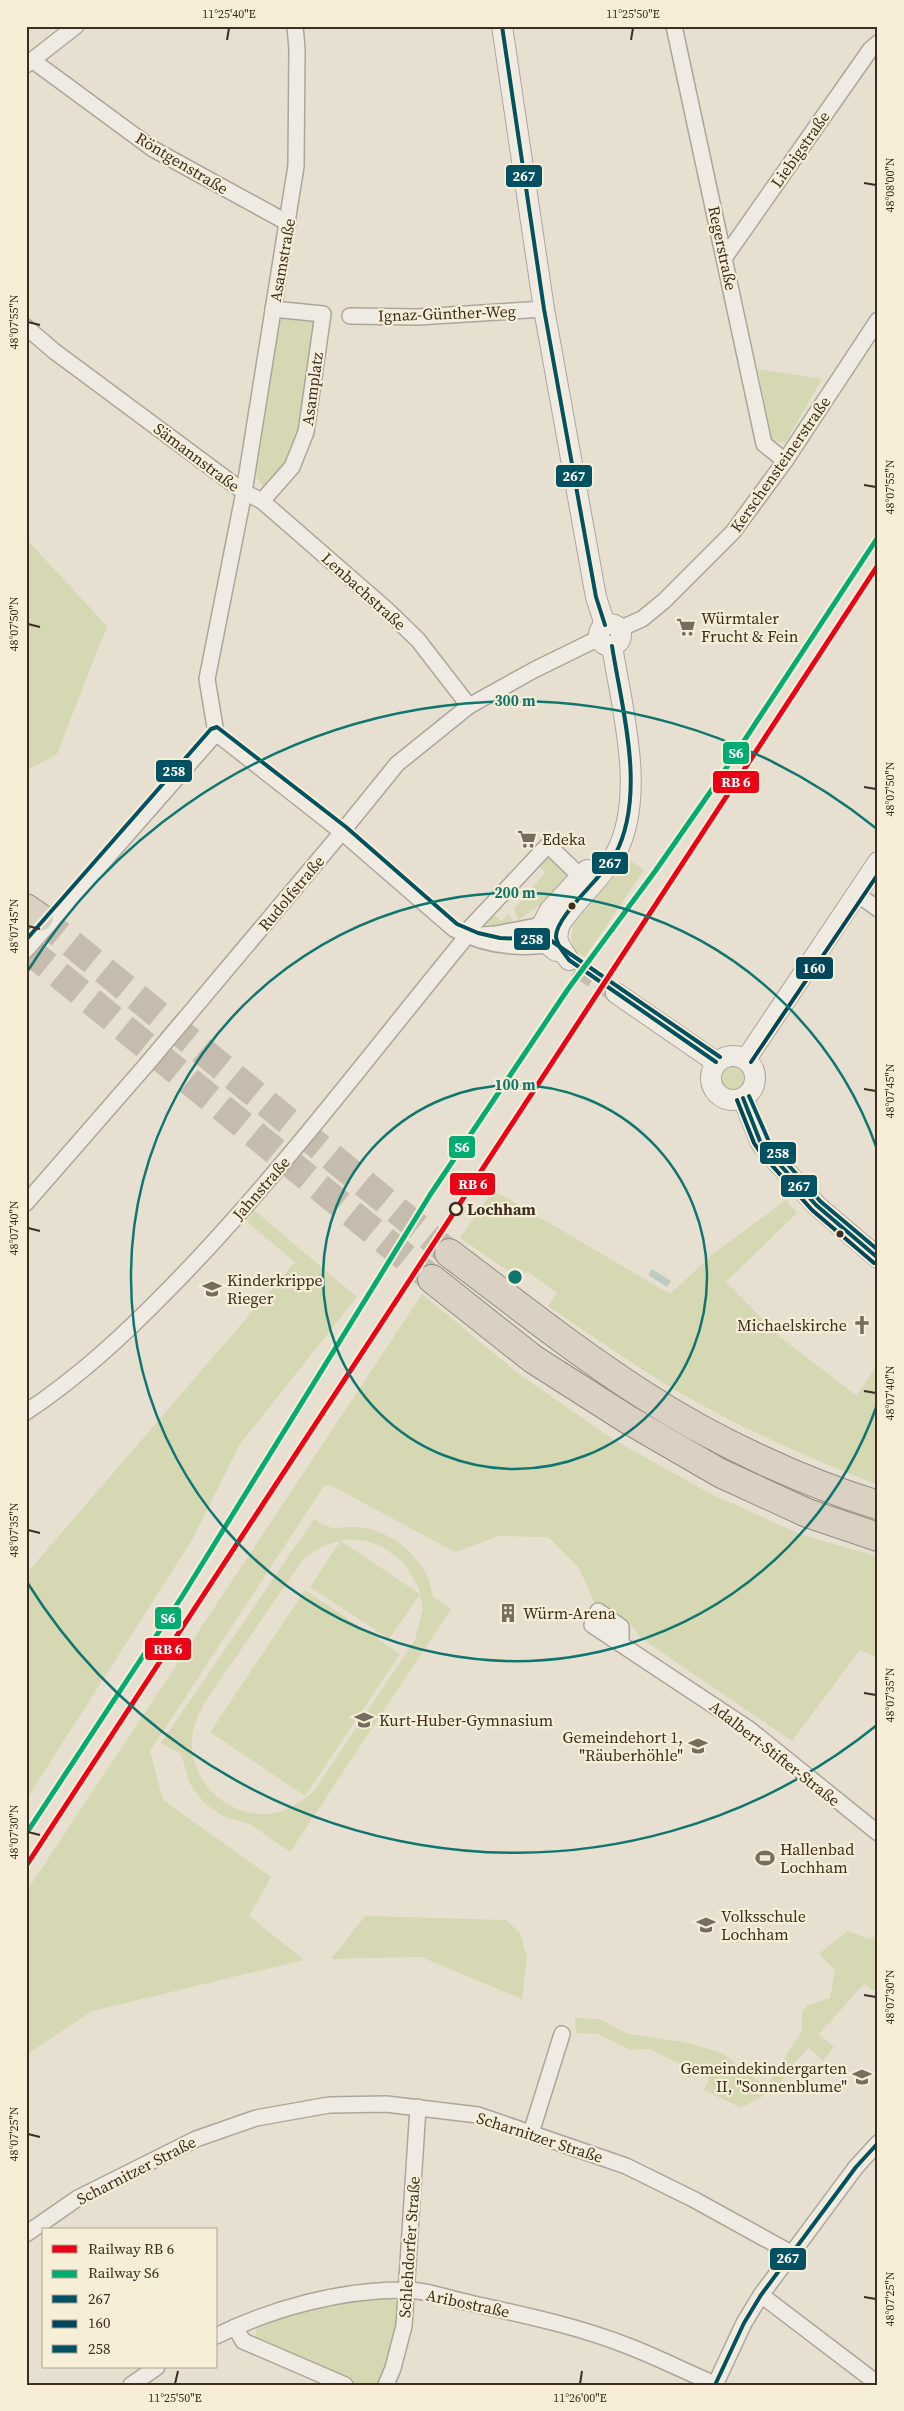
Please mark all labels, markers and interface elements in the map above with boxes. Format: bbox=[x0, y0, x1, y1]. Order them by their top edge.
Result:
text: 11°25'40"E bbox=[202, 6, 256, 22]
text: 11°25'50"E bbox=[606, 6, 660, 22]
street label: Liebigstraße bbox=[765, 106, 835, 192]
street label: Röntgenstraße bbox=[132, 127, 232, 199]
text: 48°08'00"N bbox=[882, 157, 898, 213]
line badge: 267 bbox=[505, 164, 543, 188]
text: 267 bbox=[513, 166, 536, 186]
street label: Regerstraße bbox=[703, 204, 743, 292]
street label: Asamstraße bbox=[264, 216, 300, 304]
text: 48°07'55"N bbox=[6, 294, 22, 350]
street label: Ignaz-Günther-Weg bbox=[378, 300, 516, 326]
street label: Asamplatz bbox=[296, 351, 328, 427]
street label: Kerschensteinerstraße bbox=[725, 392, 835, 536]
street label: Sämannstraße bbox=[149, 417, 245, 497]
text: 48°07'55"N bbox=[882, 459, 898, 515]
line badge: 267 bbox=[555, 464, 593, 488]
text: 267 bbox=[563, 466, 586, 486]
street label: Lenbachstraße bbox=[317, 547, 411, 635]
text: 48°07'50"N bbox=[6, 596, 22, 652]
place label: Würmtaler Frucht & Fein bbox=[701, 607, 799, 647]
supermarket icon: Würmtaler Frucht & Fein bbox=[675, 616, 697, 638]
text: 300 m bbox=[494, 690, 536, 711]
line badge: S6 bbox=[722, 741, 750, 765]
text: S6 bbox=[728, 743, 744, 763]
line badge: 258 bbox=[155, 759, 193, 783]
text: 258 bbox=[163, 761, 185, 781]
text: 48°07'50"N bbox=[882, 761, 898, 817]
line badge: RB 6 bbox=[712, 770, 760, 794]
text: RB 6 bbox=[721, 772, 751, 792]
supermarket icon: Edeka bbox=[516, 828, 538, 850]
place label: Edeka bbox=[542, 828, 586, 850]
street label: Rudolfstraße bbox=[253, 851, 329, 935]
line badge: 267 bbox=[591, 851, 629, 875]
text: 267 bbox=[599, 853, 622, 873]
text: 200 m bbox=[494, 882, 536, 903]
text: 48°07'45"N bbox=[6, 898, 22, 954]
unlabelled marker bbox=[567, 901, 577, 911]
line badge: 258 bbox=[513, 927, 551, 951]
text: 258 bbox=[521, 929, 543, 949]
line badge: 160 bbox=[795, 956, 834, 980]
text: 160 bbox=[803, 958, 826, 978]
text: 48°07'45"N bbox=[882, 1063, 898, 1119]
text: 100 m bbox=[494, 1074, 536, 1095]
line badge: S6 bbox=[448, 1135, 476, 1159]
text: S6 bbox=[454, 1137, 470, 1157]
line badge: 258 bbox=[759, 1141, 797, 1165]
text: 258 bbox=[767, 1143, 789, 1163]
street label: Jahnstraße bbox=[227, 1152, 295, 1225]
line badge: RB 6 bbox=[449, 1172, 496, 1196]
text: RB 6 bbox=[458, 1174, 488, 1194]
line badge: 267 bbox=[780, 1174, 818, 1198]
text: 267 bbox=[788, 1176, 811, 1196]
place label: Lochham bbox=[467, 1198, 536, 1220]
text: 48°07'40"N bbox=[6, 1200, 22, 1256]
marker: Lochham bbox=[449, 1202, 463, 1216]
unlabelled marker bbox=[835, 1229, 845, 1239]
centre of rings bbox=[506, 1268, 524, 1286]
place label: Kinderkrippe Rieger bbox=[227, 1269, 323, 1309]
school or university icon: Kinderkrippe Rieger bbox=[201, 1278, 223, 1300]
place label: Michaelskirche bbox=[737, 1314, 847, 1336]
church icon: Michaelskirche bbox=[851, 1314, 873, 1336]
text: 48°07'40"N bbox=[882, 1365, 898, 1421]
text: 48°07'35"N bbox=[6, 1502, 22, 1558]
building icon: Würm-Arena bbox=[497, 1602, 519, 1624]
place label: Würm-Arena bbox=[523, 1602, 617, 1624]
line badge: S6 bbox=[154, 1606, 182, 1630]
text: S6 bbox=[160, 1608, 176, 1628]
line badge: RB 6 bbox=[144, 1637, 192, 1661]
text: RB 6 bbox=[153, 1639, 183, 1659]
text: 48°07'35"N bbox=[882, 1667, 898, 1723]
street label: Adalbert-Stifter-Straße bbox=[705, 1695, 845, 1811]
school or university icon: Kurt-Huber-Gymnasium bbox=[353, 1709, 375, 1731]
place label: Kurt-Huber-Gymnasium bbox=[379, 1709, 553, 1731]
place label: Gemeindehort 1, "Räuberhöhle" bbox=[563, 1726, 683, 1766]
school or university icon: Gemeindehort 1, "Räuberhöhle" bbox=[687, 1735, 709, 1757]
text: 48°07'30"N bbox=[6, 1804, 22, 1860]
place label: Hallenbad Lochham bbox=[780, 1838, 854, 1878]
sports icon: Hallenbad Lochham bbox=[754, 1847, 776, 1869]
place label: Volksschule Lochham bbox=[721, 1905, 806, 1945]
school or university icon: Volksschule Lochham bbox=[695, 1914, 717, 1936]
text: 48°07'30"N bbox=[882, 1969, 898, 2025]
place label: Gemeindekindergarten II, "Sonnenblume" bbox=[681, 2057, 847, 2097]
school or university icon: Gemeindekindergarten II, "Sonnenblume" bbox=[851, 2066, 873, 2088]
text: 48°07'25"N bbox=[6, 2106, 22, 2162]
street label: Scharnitzer Straße bbox=[474, 2106, 606, 2168]
street label: Scharnitzer Straße bbox=[72, 2130, 200, 2210]
street label: Schlehdorfer Straße bbox=[393, 2175, 425, 2319]
legend bbox=[42, 2228, 218, 2368]
text: Railway RB 6 bbox=[88, 2238, 174, 2259]
line badge: 267 bbox=[769, 2247, 807, 2271]
text: 267 bbox=[777, 2248, 800, 2268]
text: Railway S6 bbox=[88, 2262, 159, 2283]
text: 48°07'25"N bbox=[882, 2271, 898, 2327]
street label: Aribostraße bbox=[424, 2283, 512, 2323]
text: 267 bbox=[88, 2288, 111, 2309]
text: 160 bbox=[88, 2312, 111, 2333]
text: 258 bbox=[88, 2338, 111, 2359]
text: 11°25'50"E bbox=[148, 2390, 202, 2406]
text: 11°26'00"E bbox=[553, 2390, 607, 2406]

